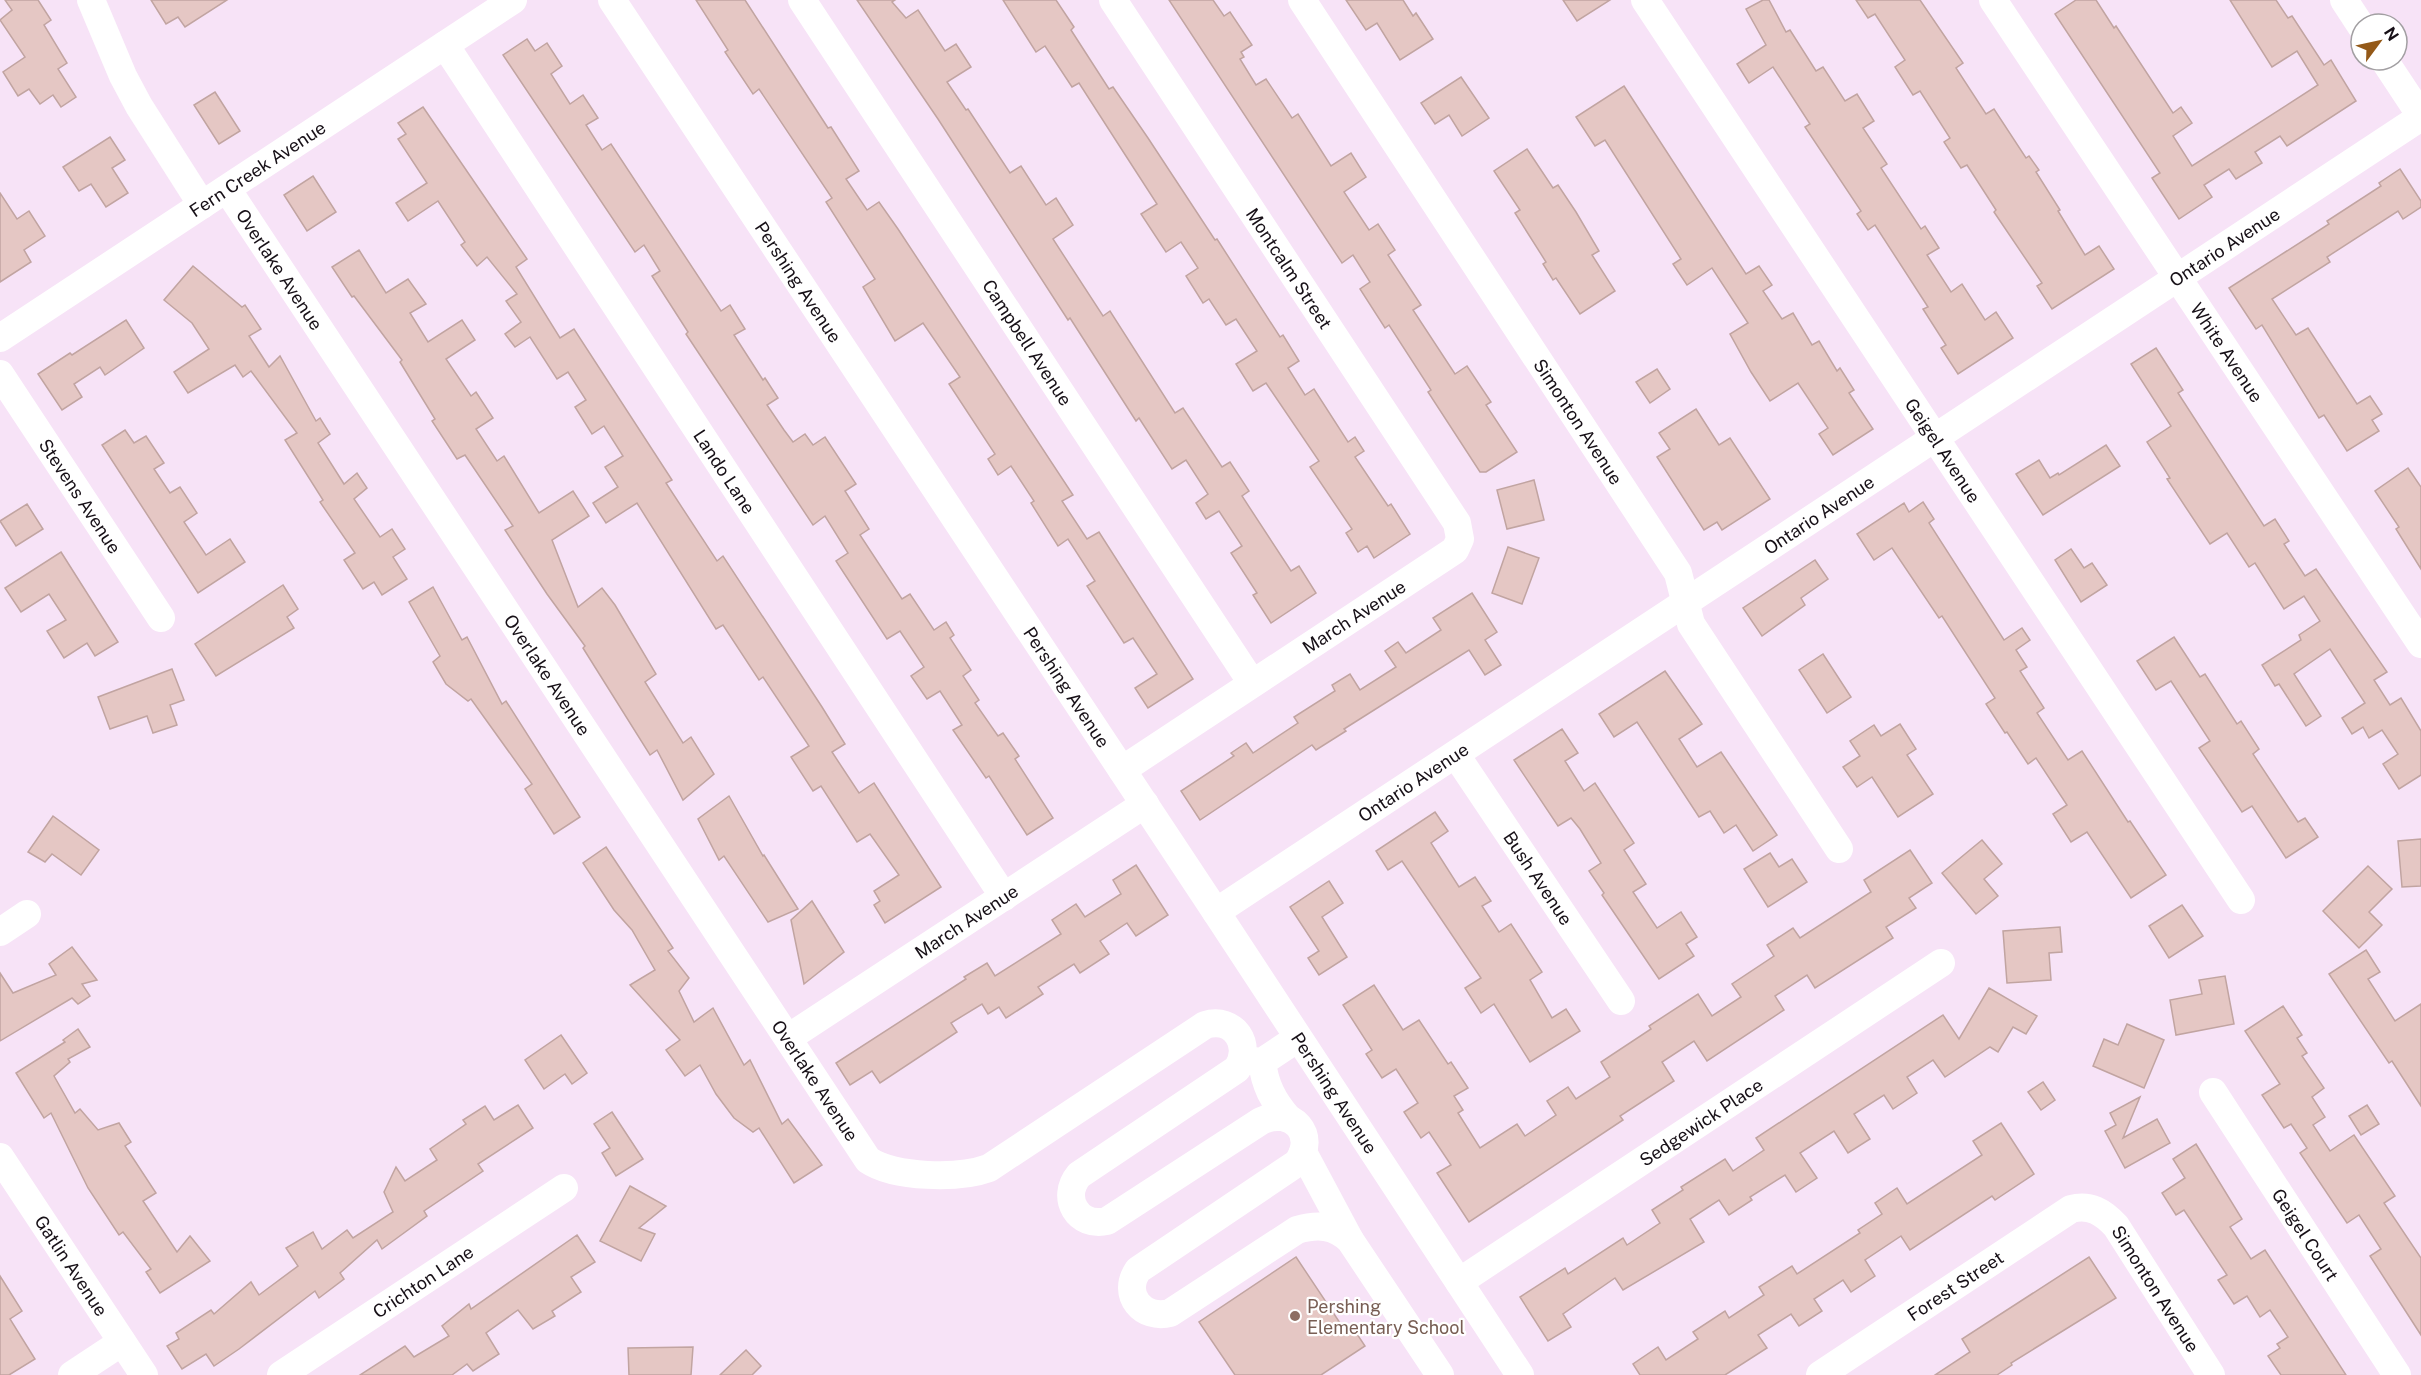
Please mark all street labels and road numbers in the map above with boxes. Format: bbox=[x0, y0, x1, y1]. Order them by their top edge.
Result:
street label: Fern Creek Avenue bbox=[185, 116, 329, 221]
street label: Ontario Avenue bbox=[2165, 203, 2283, 291]
street label: Montcalm Street bbox=[1242, 204, 1337, 333]
street label: Overlake Avenue bbox=[232, 205, 327, 334]
street label: Pershing Avenue bbox=[751, 217, 846, 346]
street label: Campbell Avenue bbox=[979, 275, 1077, 409]
street label: White Avenue bbox=[2187, 299, 2268, 406]
street label: Simonton Avenue bbox=[1530, 355, 1627, 488]
street label: Geigel Avenue bbox=[1901, 394, 1985, 506]
street label: Lando Lane bbox=[690, 425, 760, 517]
street label: Stevens Avenue bbox=[35, 435, 126, 557]
street label: Ontario Avenue bbox=[1760, 470, 1878, 558]
street label: March Avenue bbox=[1298, 576, 1410, 658]
street label: Overlake Avenue bbox=[500, 610, 595, 739]
street label: Pershing Avenue bbox=[1019, 623, 1115, 751]
street label: Ontario Avenue bbox=[1354, 738, 1472, 826]
street label: Bush Avenue bbox=[1500, 827, 1577, 929]
street label: March Avenue bbox=[911, 880, 1022, 963]
street label: Overlake Avenue bbox=[768, 1016, 863, 1145]
street label: Pershing Avenue bbox=[1287, 1028, 1382, 1157]
street label: Sedgewick Place bbox=[1635, 1074, 1766, 1170]
street label: Geigel Court bbox=[2268, 1184, 2343, 1285]
street label: Gatlin Avenue bbox=[31, 1211, 112, 1320]
street label: Simonton Avenue bbox=[2108, 1221, 2204, 1356]
street label: Crichton Lane bbox=[369, 1241, 477, 1322]
street label: Forest Street bbox=[1903, 1246, 2007, 1325]

